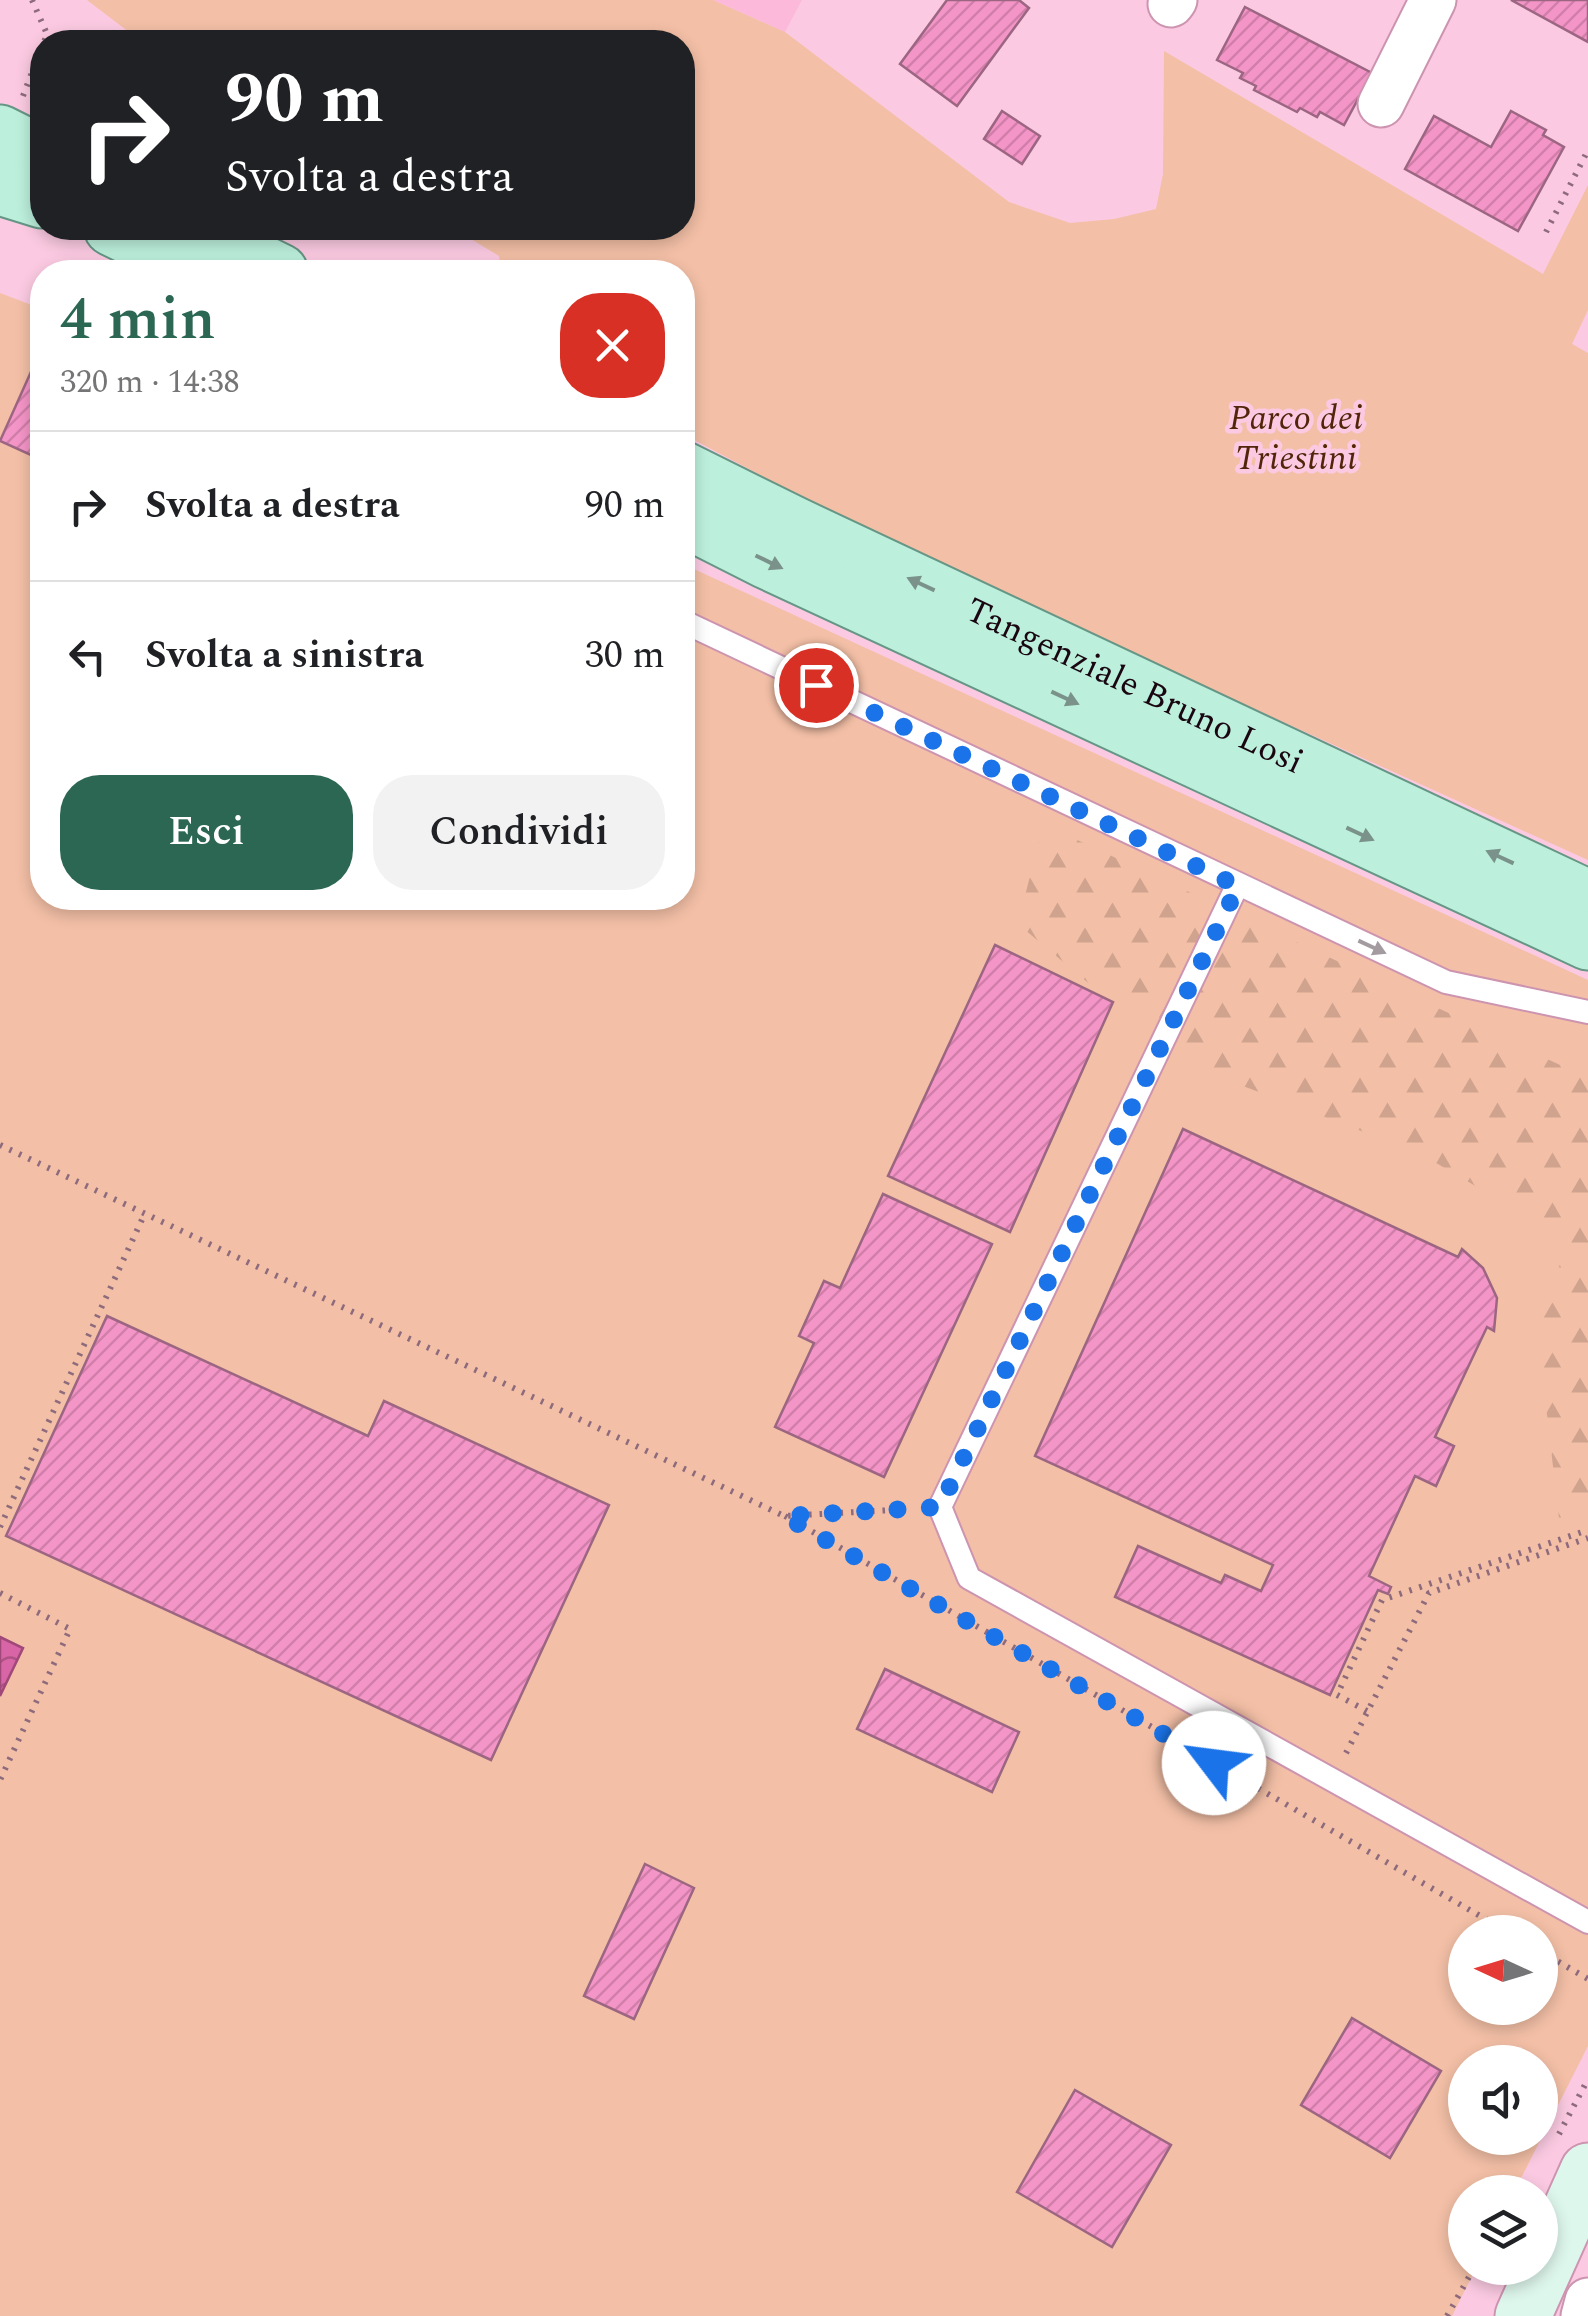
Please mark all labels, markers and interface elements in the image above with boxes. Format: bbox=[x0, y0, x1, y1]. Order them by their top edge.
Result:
text: 90 m bbox=[225, 47, 384, 153]
icon: right bbox=[60, 70, 190, 200]
text: Svolta a destra bbox=[225, 143, 514, 212]
text: 4 min bbox=[60, 274, 216, 366]
button: close bbox=[560, 293, 665, 398]
text: 320 m · 14:38 bbox=[60, 358, 240, 407]
park label: Parco dei Triestini bbox=[1229, 392, 1363, 485]
text: Svolta a destra bbox=[145, 477, 400, 535]
text: 90 m bbox=[585, 477, 665, 535]
icon: right bbox=[60, 479, 115, 534]
one-way arrow bbox=[755, 553, 784, 570]
one-way arrow bbox=[906, 576, 935, 593]
street label: Tangenziale Bruno Losi bbox=[957, 584, 1312, 789]
text: Svolta a sinistra bbox=[145, 627, 424, 685]
text: 30 m bbox=[585, 627, 665, 685]
icon: left bbox=[60, 629, 115, 684]
pin bbox=[774, 643, 859, 728]
icon: arrive bbox=[789, 658, 844, 713]
one-way arrow bbox=[1051, 689, 1080, 706]
button: Esci bbox=[60, 775, 353, 890]
button: Condividi bbox=[373, 775, 665, 890]
one-way arrow bbox=[1346, 825, 1375, 842]
one-way arrow bbox=[1485, 848, 1514, 865]
one-way arrow bbox=[1358, 938, 1387, 955]
position arrow bbox=[1162, 1711, 1266, 1815]
north arrow bbox=[1448, 1915, 1558, 2025]
map controls bbox=[1448, 1915, 1558, 2285]
button: sound bbox=[1448, 2045, 1558, 2155]
button: layers bbox=[1448, 2175, 1558, 2285]

